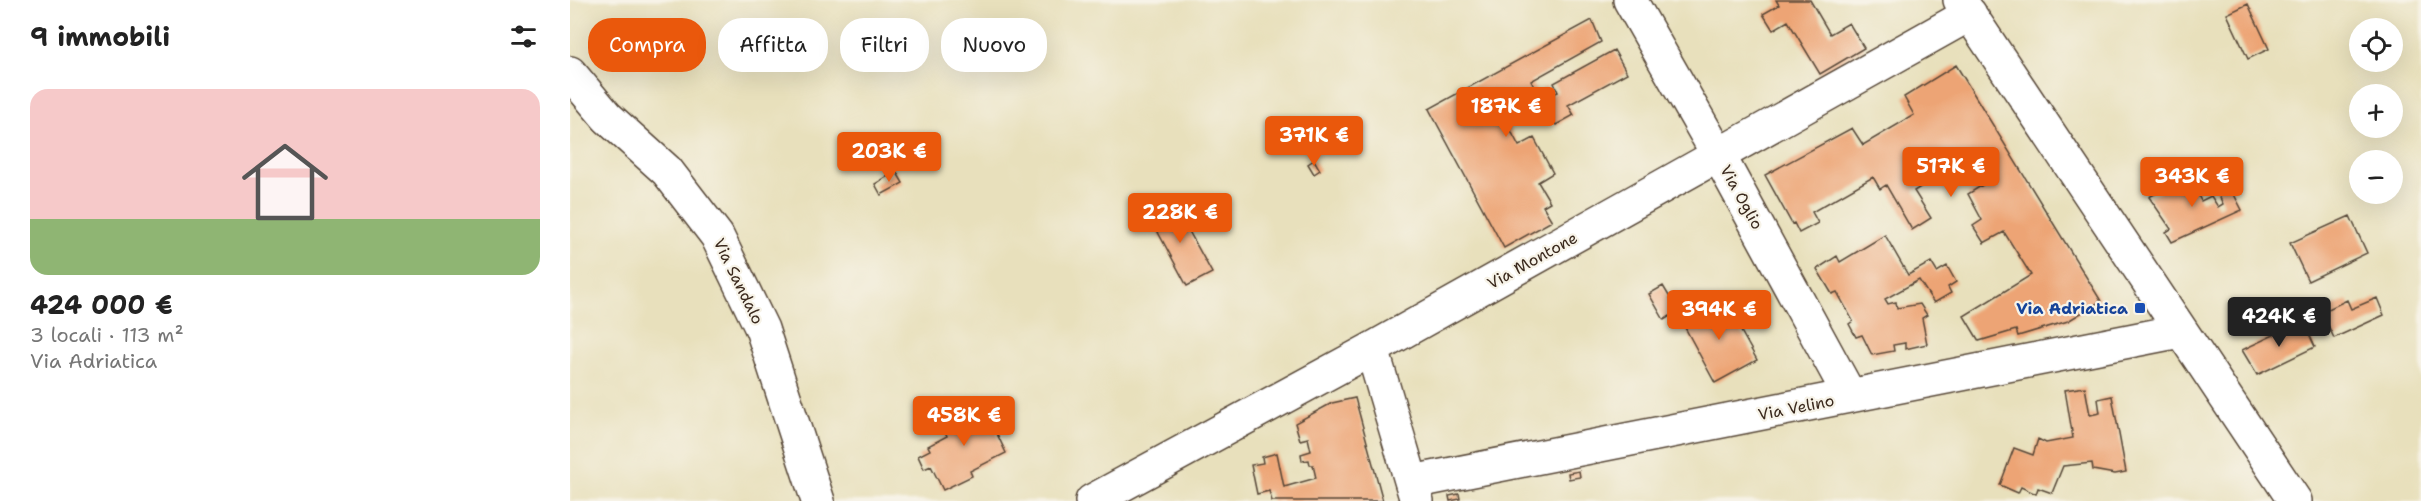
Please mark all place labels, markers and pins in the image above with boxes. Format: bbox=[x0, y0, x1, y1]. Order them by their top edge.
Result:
pin: 187K € bbox=[1457, 87, 1555, 138]
pin: 371K € bbox=[1265, 116, 1363, 167]
pin: 203K € bbox=[840, 132, 938, 183]
pin: 517K € bbox=[1902, 147, 2000, 198]
pin: 343K € bbox=[2143, 157, 2241, 208]
pin: 228K € bbox=[1131, 193, 1229, 244]
pin: 394K € bbox=[1670, 290, 1768, 341]
pin: 424K € bbox=[2230, 297, 2328, 348]
place label: Via Adriatica bbox=[2016, 298, 2128, 319]
marker: Via Adriatica bbox=[2133, 301, 2147, 315]
pin: 458K € bbox=[915, 396, 1013, 447]

